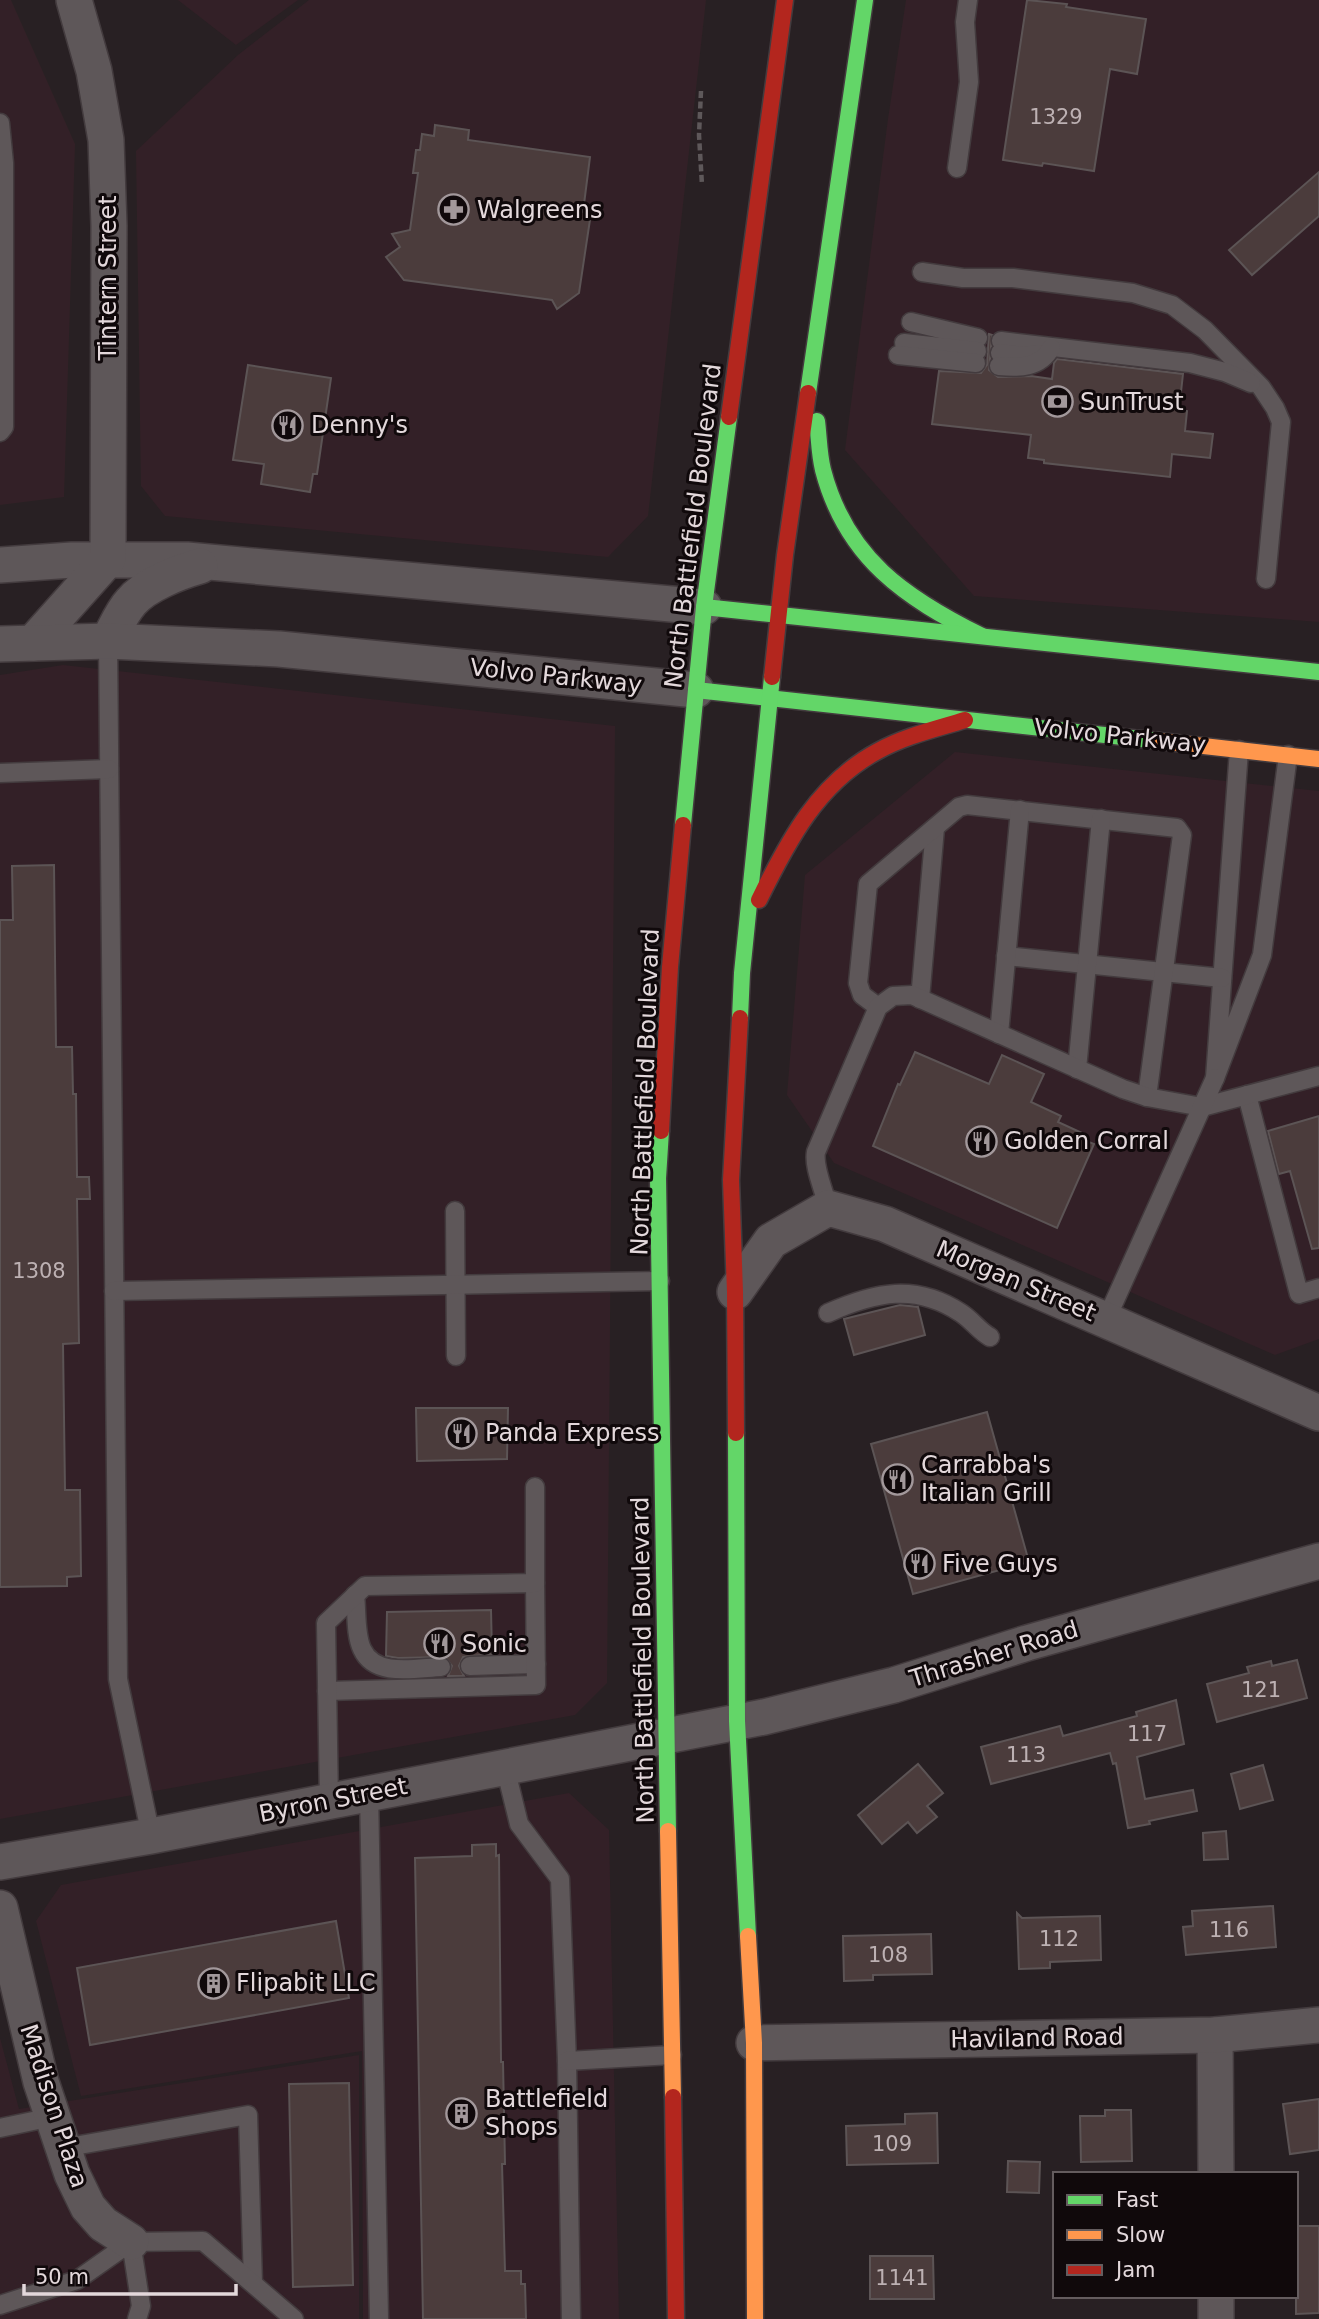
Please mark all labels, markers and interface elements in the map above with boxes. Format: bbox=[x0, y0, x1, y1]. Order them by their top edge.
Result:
house number: 1329 bbox=[1029, 105, 1083, 129]
pharmacy icon: Walgreens bbox=[437, 193, 471, 227]
street label: Tintern Street bbox=[94, 195, 122, 362]
place label: Walgreens bbox=[477, 196, 602, 224]
street label: North Battlefield Boulevard bbox=[659, 362, 727, 690]
bank icon: SunTrust bbox=[1040, 385, 1074, 419]
place label: SunTrust bbox=[1080, 388, 1184, 416]
restaurant icon: Denny's bbox=[271, 408, 305, 442]
place label: Denny's bbox=[311, 411, 408, 439]
street label: Volvo Parkway bbox=[469, 653, 643, 699]
street label: Volvo Parkway bbox=[1033, 713, 1207, 759]
street label: North Battlefield Boulevard bbox=[625, 928, 665, 1256]
restaurant icon: Golden Corral bbox=[964, 1124, 998, 1158]
place label: Golden Corral bbox=[1004, 1127, 1169, 1155]
street label: Morgan Street bbox=[932, 1235, 1100, 1327]
house number: 1308 bbox=[12, 1259, 66, 1283]
restaurant icon: Panda Express bbox=[445, 1416, 479, 1450]
place label: Panda Express bbox=[485, 1419, 660, 1447]
place label: Carrabba's Italian Grill bbox=[921, 1451, 1052, 1507]
restaurant icon: Carrabba's Italian Grill bbox=[881, 1462, 915, 1496]
street label: North Battlefield Boulevard bbox=[626, 1496, 660, 1824]
restaurant icon: Five Guys bbox=[902, 1547, 936, 1581]
place label: Five Guys bbox=[942, 1550, 1058, 1578]
street label: Thrasher Road bbox=[905, 1615, 1082, 1693]
restaurant icon: Sonic bbox=[422, 1627, 456, 1661]
place label: Sonic bbox=[462, 1630, 527, 1658]
house number: 121 bbox=[1241, 1678, 1281, 1702]
house number: 117 bbox=[1127, 1722, 1167, 1746]
house number: 113 bbox=[1006, 1743, 1046, 1767]
street label: Byron Street bbox=[256, 1772, 410, 1828]
house number: 116 bbox=[1209, 1918, 1249, 1942]
house number: 112 bbox=[1039, 1927, 1079, 1951]
house number: 108 bbox=[868, 1943, 908, 1967]
building icon: Flipabit LLC bbox=[196, 1966, 230, 2000]
place label: Flipabit LLC bbox=[236, 1969, 376, 1997]
street label: Madison Plaza bbox=[14, 2021, 94, 2191]
street label: Haviland Road bbox=[950, 2022, 1124, 2054]
place label: Battlefield Shops bbox=[485, 2085, 608, 2141]
building icon: Battlefield Shops bbox=[445, 2096, 479, 2130]
house number: 109 bbox=[872, 2132, 912, 2156]
legend bbox=[1053, 2172, 1298, 2298]
text: Fast bbox=[1116, 2188, 1158, 2212]
text: Slow bbox=[1116, 2223, 1165, 2247]
scale bar bbox=[24, 2252, 236, 2296]
text: Jam bbox=[1114, 2258, 1156, 2282]
text: 50 m bbox=[35, 2265, 89, 2289]
house number: 1141 bbox=[875, 2266, 929, 2290]

